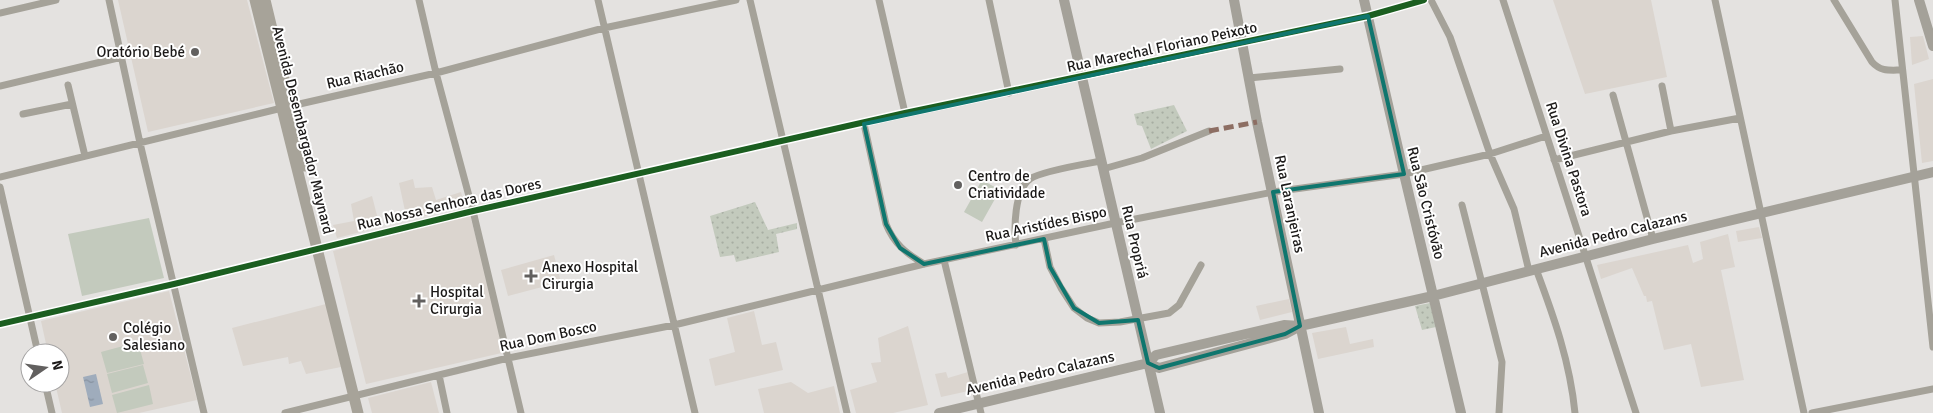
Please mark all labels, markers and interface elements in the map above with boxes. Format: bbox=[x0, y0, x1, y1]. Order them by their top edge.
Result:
street label: Rua Marechal Floriano Peixoto bbox=[1065, 18, 1259, 76]
street label: Avenida Desembargador Maynard bbox=[268, 24, 338, 236]
place label: Oratório Bebé bbox=[96, 43, 185, 61]
marker: Oratório Bebé bbox=[189, 46, 201, 58]
street label: Rua Riachão bbox=[324, 57, 406, 93]
street label: Rua Divina Pastora bbox=[1542, 99, 1596, 219]
street label: Rua São Cristóvão bbox=[1403, 145, 1449, 261]
street label: Rua Laranjeiras bbox=[1271, 153, 1309, 255]
place label: Centro de Criatividade bbox=[968, 167, 1045, 202]
street label: Rua Nossa Senhora das Dores bbox=[355, 174, 543, 234]
marker: Centro de Criatividade bbox=[952, 179, 964, 191]
street label: Rua Aristídes Bispo bbox=[984, 202, 1109, 246]
street label: Rua Propriá bbox=[1118, 204, 1152, 280]
street label: Avenida Pedro Calazans bbox=[1537, 207, 1689, 261]
place label: Anexo Hospital Cirurgia bbox=[542, 258, 638, 293]
marker: Anexo Hospital Cirurgia bbox=[524, 269, 538, 283]
place label: Hospital Cirurgia bbox=[430, 283, 484, 318]
marker: Hospital Cirurgia bbox=[412, 294, 426, 308]
street label: Rua Dom Bosco bbox=[498, 317, 598, 355]
place label: Colégio Salesiano bbox=[123, 319, 185, 354]
marker: Colégio Salesiano bbox=[107, 331, 119, 343]
north arrow bbox=[20, 343, 70, 393]
street label: Avenida Pedro Calazans bbox=[964, 347, 1116, 399]
text: N bbox=[48, 359, 67, 372]

